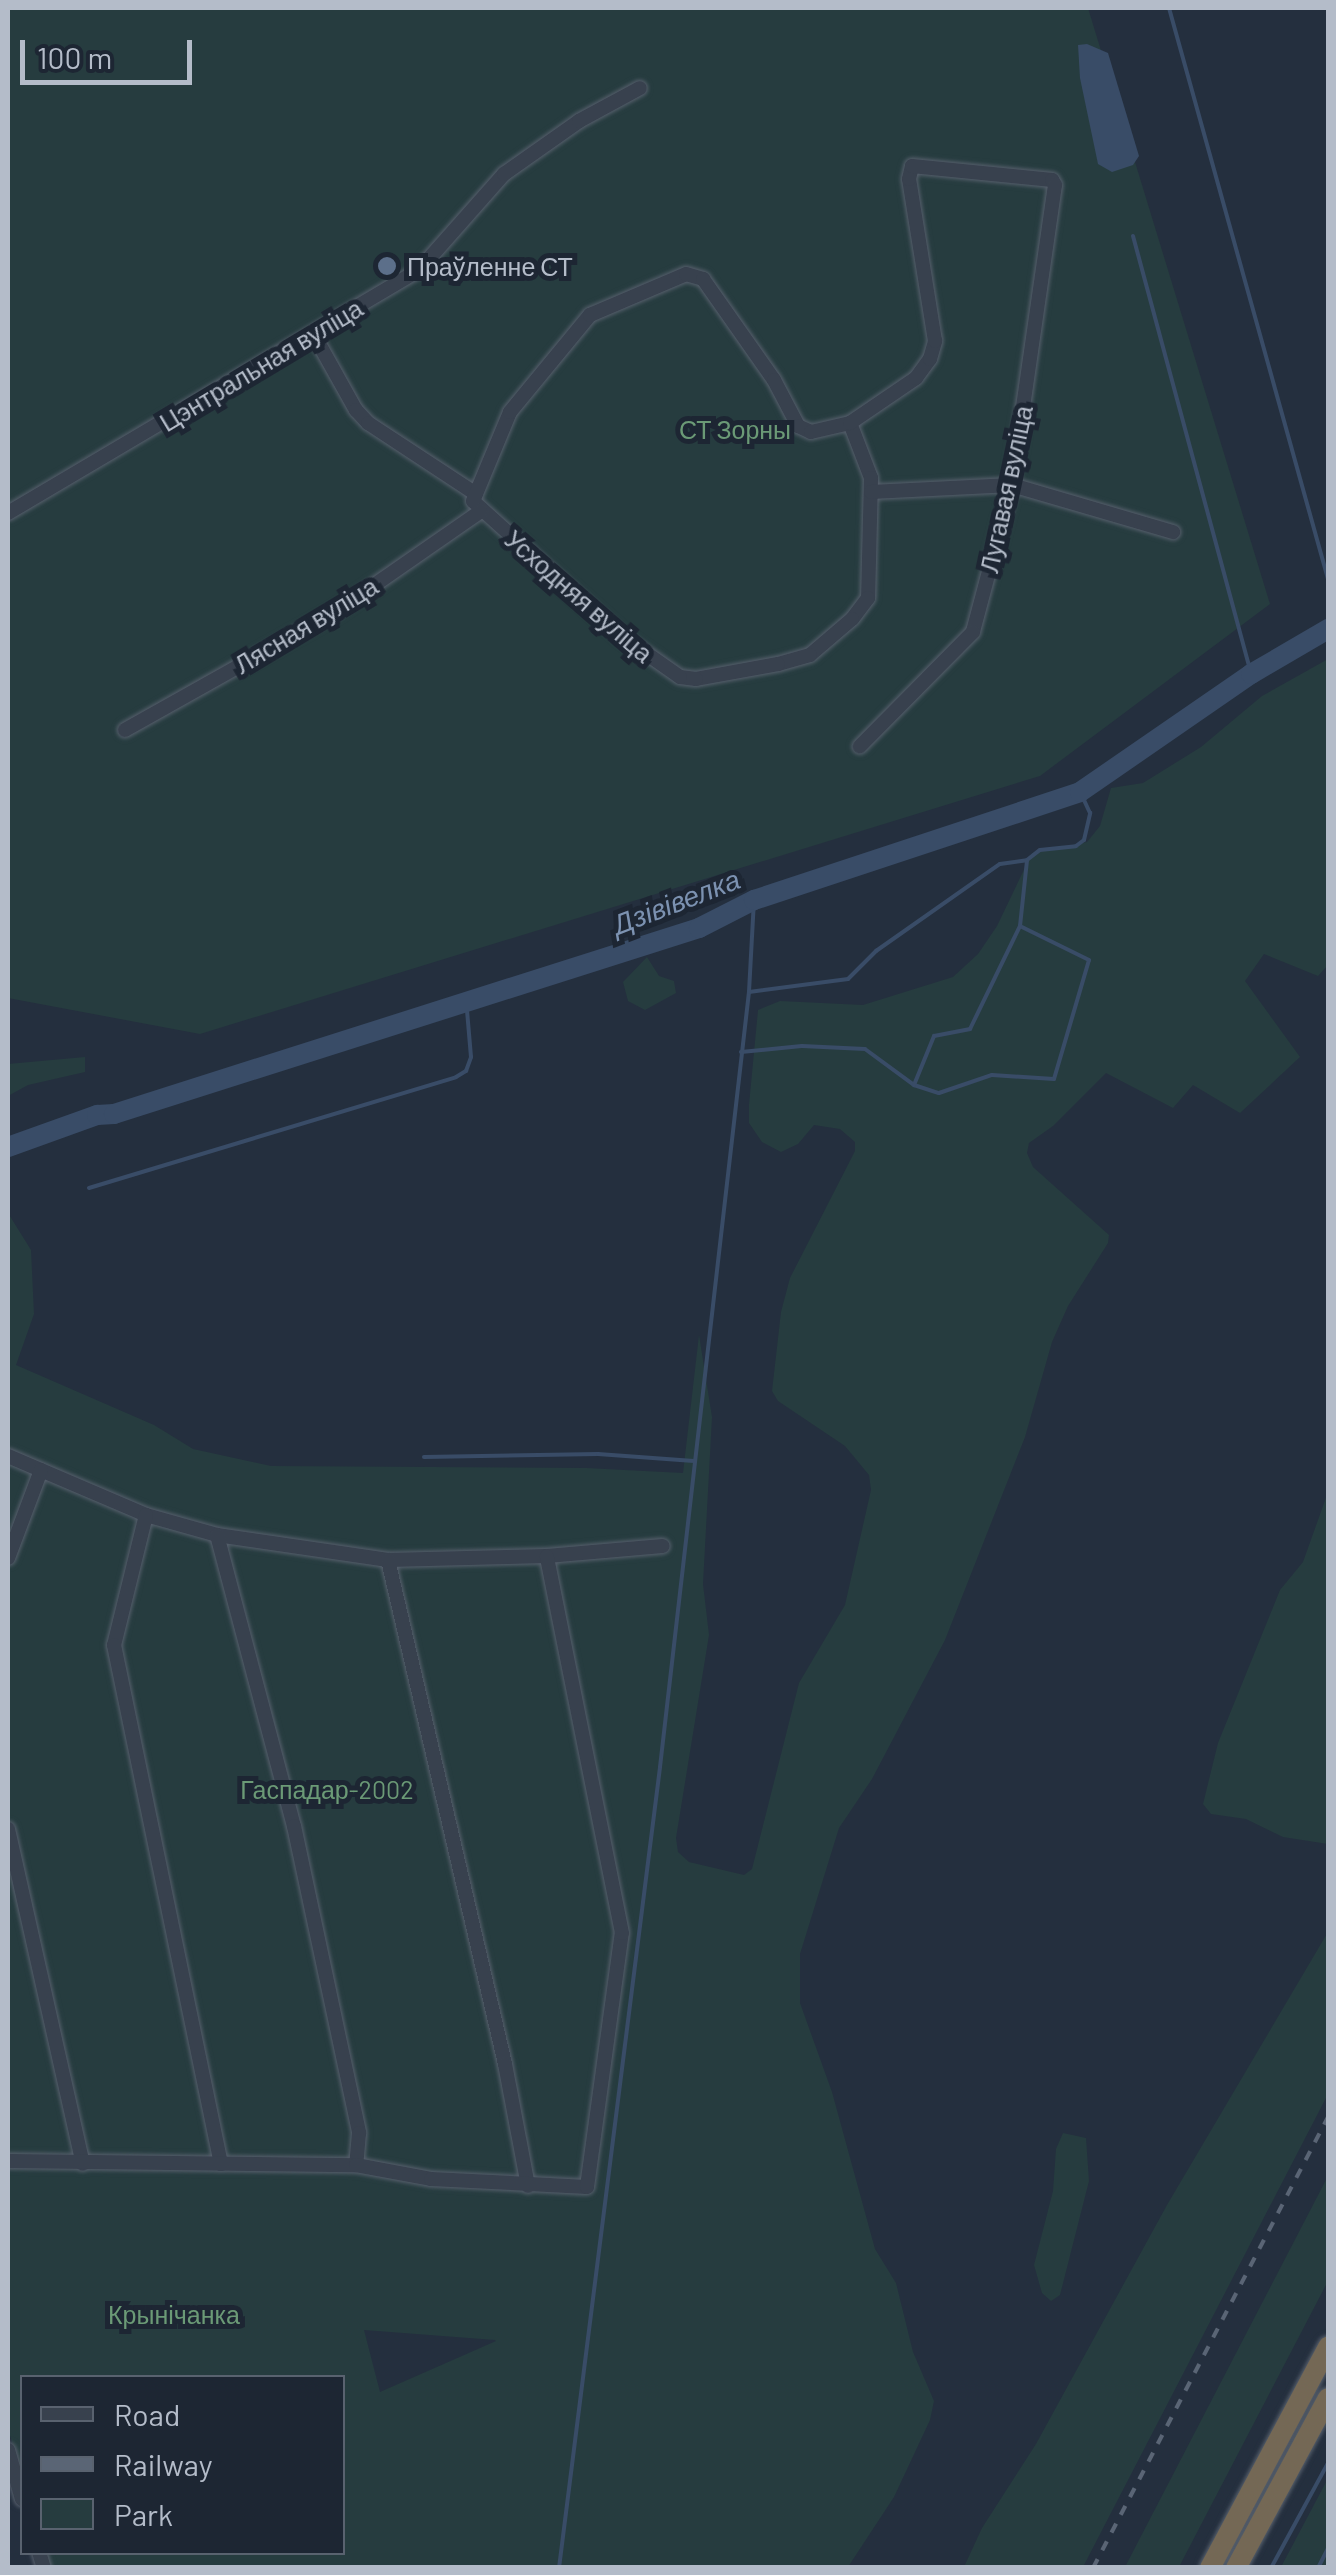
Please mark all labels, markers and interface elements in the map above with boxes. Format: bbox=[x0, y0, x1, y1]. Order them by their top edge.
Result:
scale bar bbox=[25, 20, 198, 82]
text: 100 m bbox=[37, 39, 112, 75]
place label: Праўленне СТ bbox=[407, 251, 573, 281]
marker: Праўленне СТ bbox=[376, 255, 398, 277]
street label: Цэнтральная вуліца bbox=[154, 293, 368, 437]
street label: Лугавая вуліца bbox=[974, 403, 1038, 575]
park label: СТ Зорны bbox=[679, 414, 791, 444]
street label: Усходняя вуліца bbox=[499, 524, 659, 668]
street label: Лясная вуліца bbox=[229, 570, 383, 680]
water label: Дзівівелка bbox=[608, 861, 744, 941]
park label: Гаспадар-2002 bbox=[240, 1774, 414, 1804]
park label: Крынічанка bbox=[108, 2299, 240, 2329]
legend bbox=[20, 2375, 345, 2555]
text: Road bbox=[114, 2396, 180, 2432]
text: Railway bbox=[114, 2446, 213, 2482]
text: Park bbox=[114, 2496, 173, 2532]

